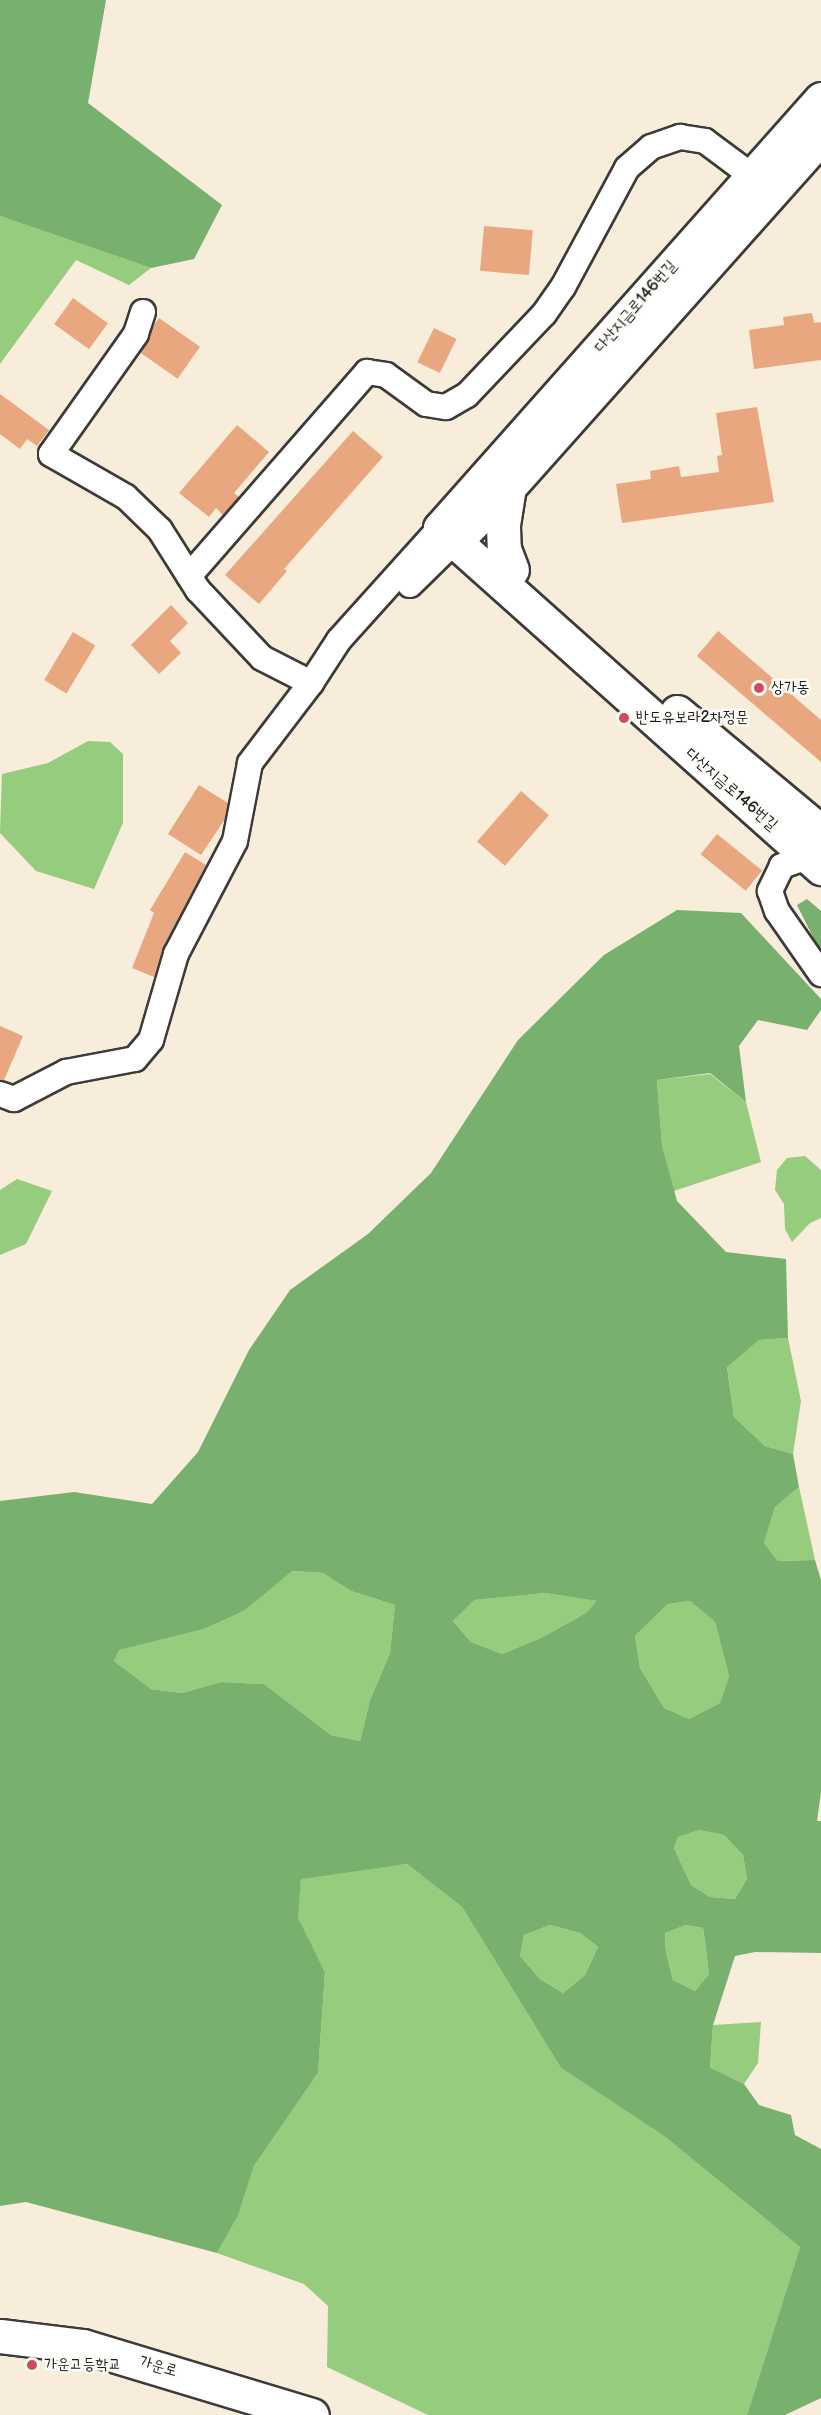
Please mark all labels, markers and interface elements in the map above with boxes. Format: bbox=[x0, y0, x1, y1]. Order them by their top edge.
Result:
street label: 다산지금로146번길 bbox=[591, 257, 681, 357]
place label: 상가동 bbox=[771, 678, 810, 698]
marker: 상가동 bbox=[752, 681, 766, 695]
place label: 반도유보라2차정문 bbox=[636, 708, 748, 728]
marker: 반도유보라2차정문 bbox=[617, 711, 631, 725]
street label: 다산지금로146번길 bbox=[681, 745, 781, 835]
street label: 가운로 bbox=[137, 2352, 179, 2382]
place label: 가운고등학교 bbox=[44, 2355, 121, 2375]
marker: 가운고등학교 bbox=[25, 2358, 39, 2372]

